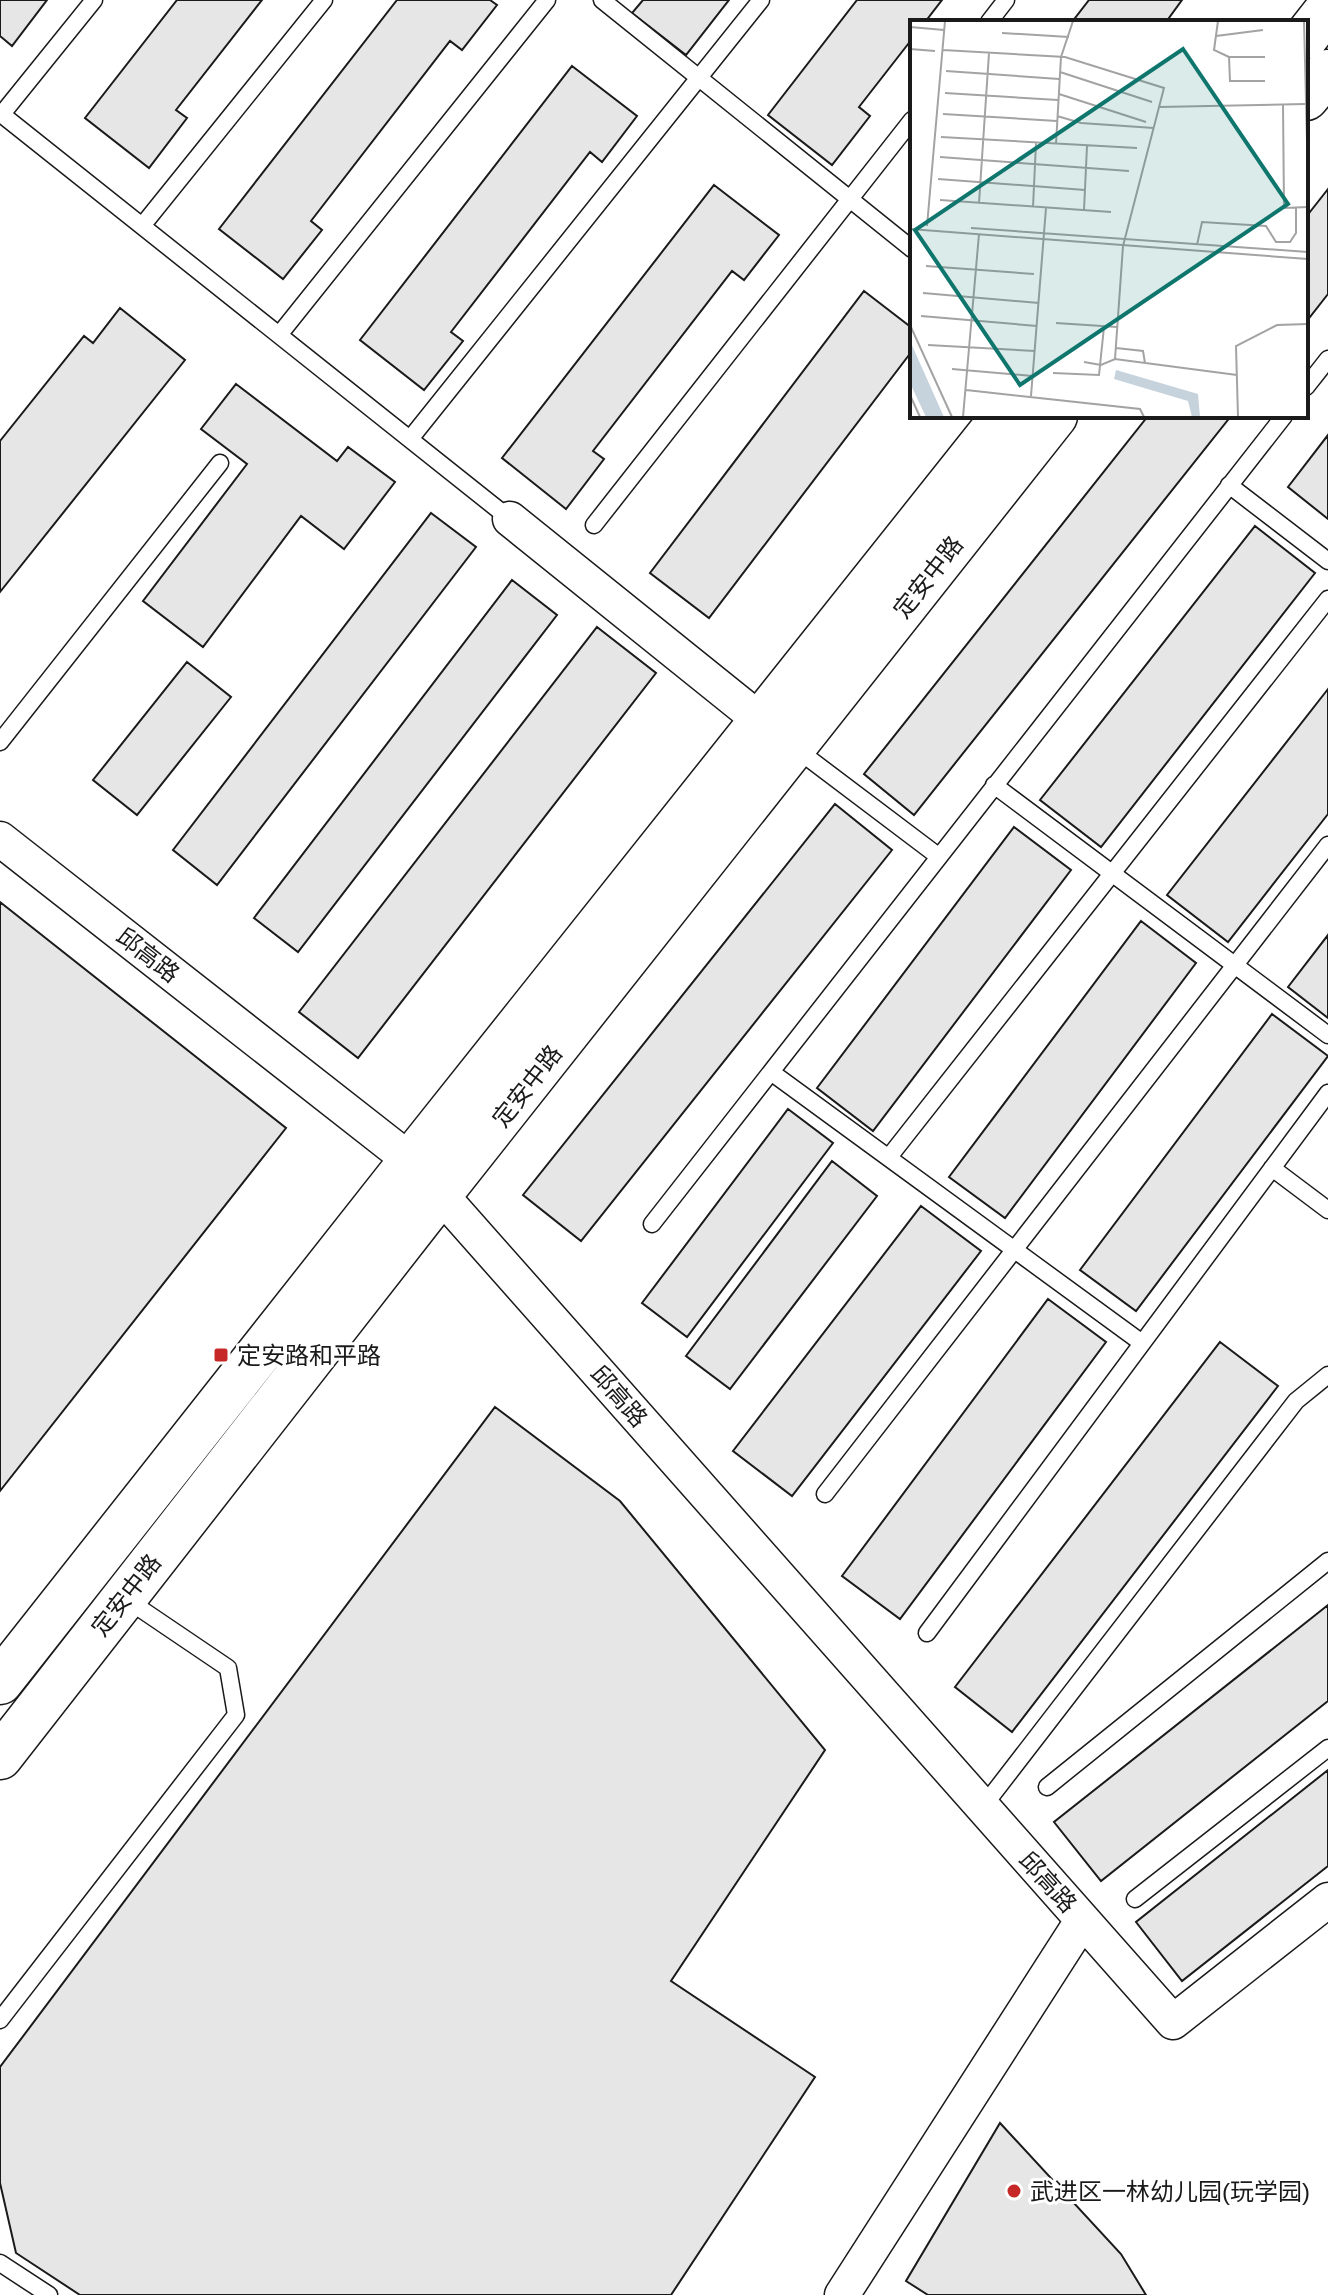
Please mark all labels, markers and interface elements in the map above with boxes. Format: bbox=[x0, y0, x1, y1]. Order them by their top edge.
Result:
inset map bbox=[910, 20, 1308, 418]
street label: 定安中路 bbox=[888, 531, 968, 623]
street label: 邱高路 bbox=[111, 922, 185, 988]
street label: 定安中路 bbox=[487, 1040, 567, 1132]
place label: 定安路和平路 bbox=[237, 1342, 381, 1369]
marker: 定安路和平路 bbox=[212, 1346, 230, 1364]
street label: 邱高路 bbox=[585, 1360, 653, 1432]
street label: 定安中路 bbox=[86, 1549, 166, 1641]
street label: 邱高路 bbox=[1014, 1846, 1082, 1918]
place label: 武进区一林幼儿园(玩学园) bbox=[1030, 2178, 1310, 2205]
marker: 武进区一林幼儿园(玩学园) bbox=[1005, 2182, 1023, 2200]

